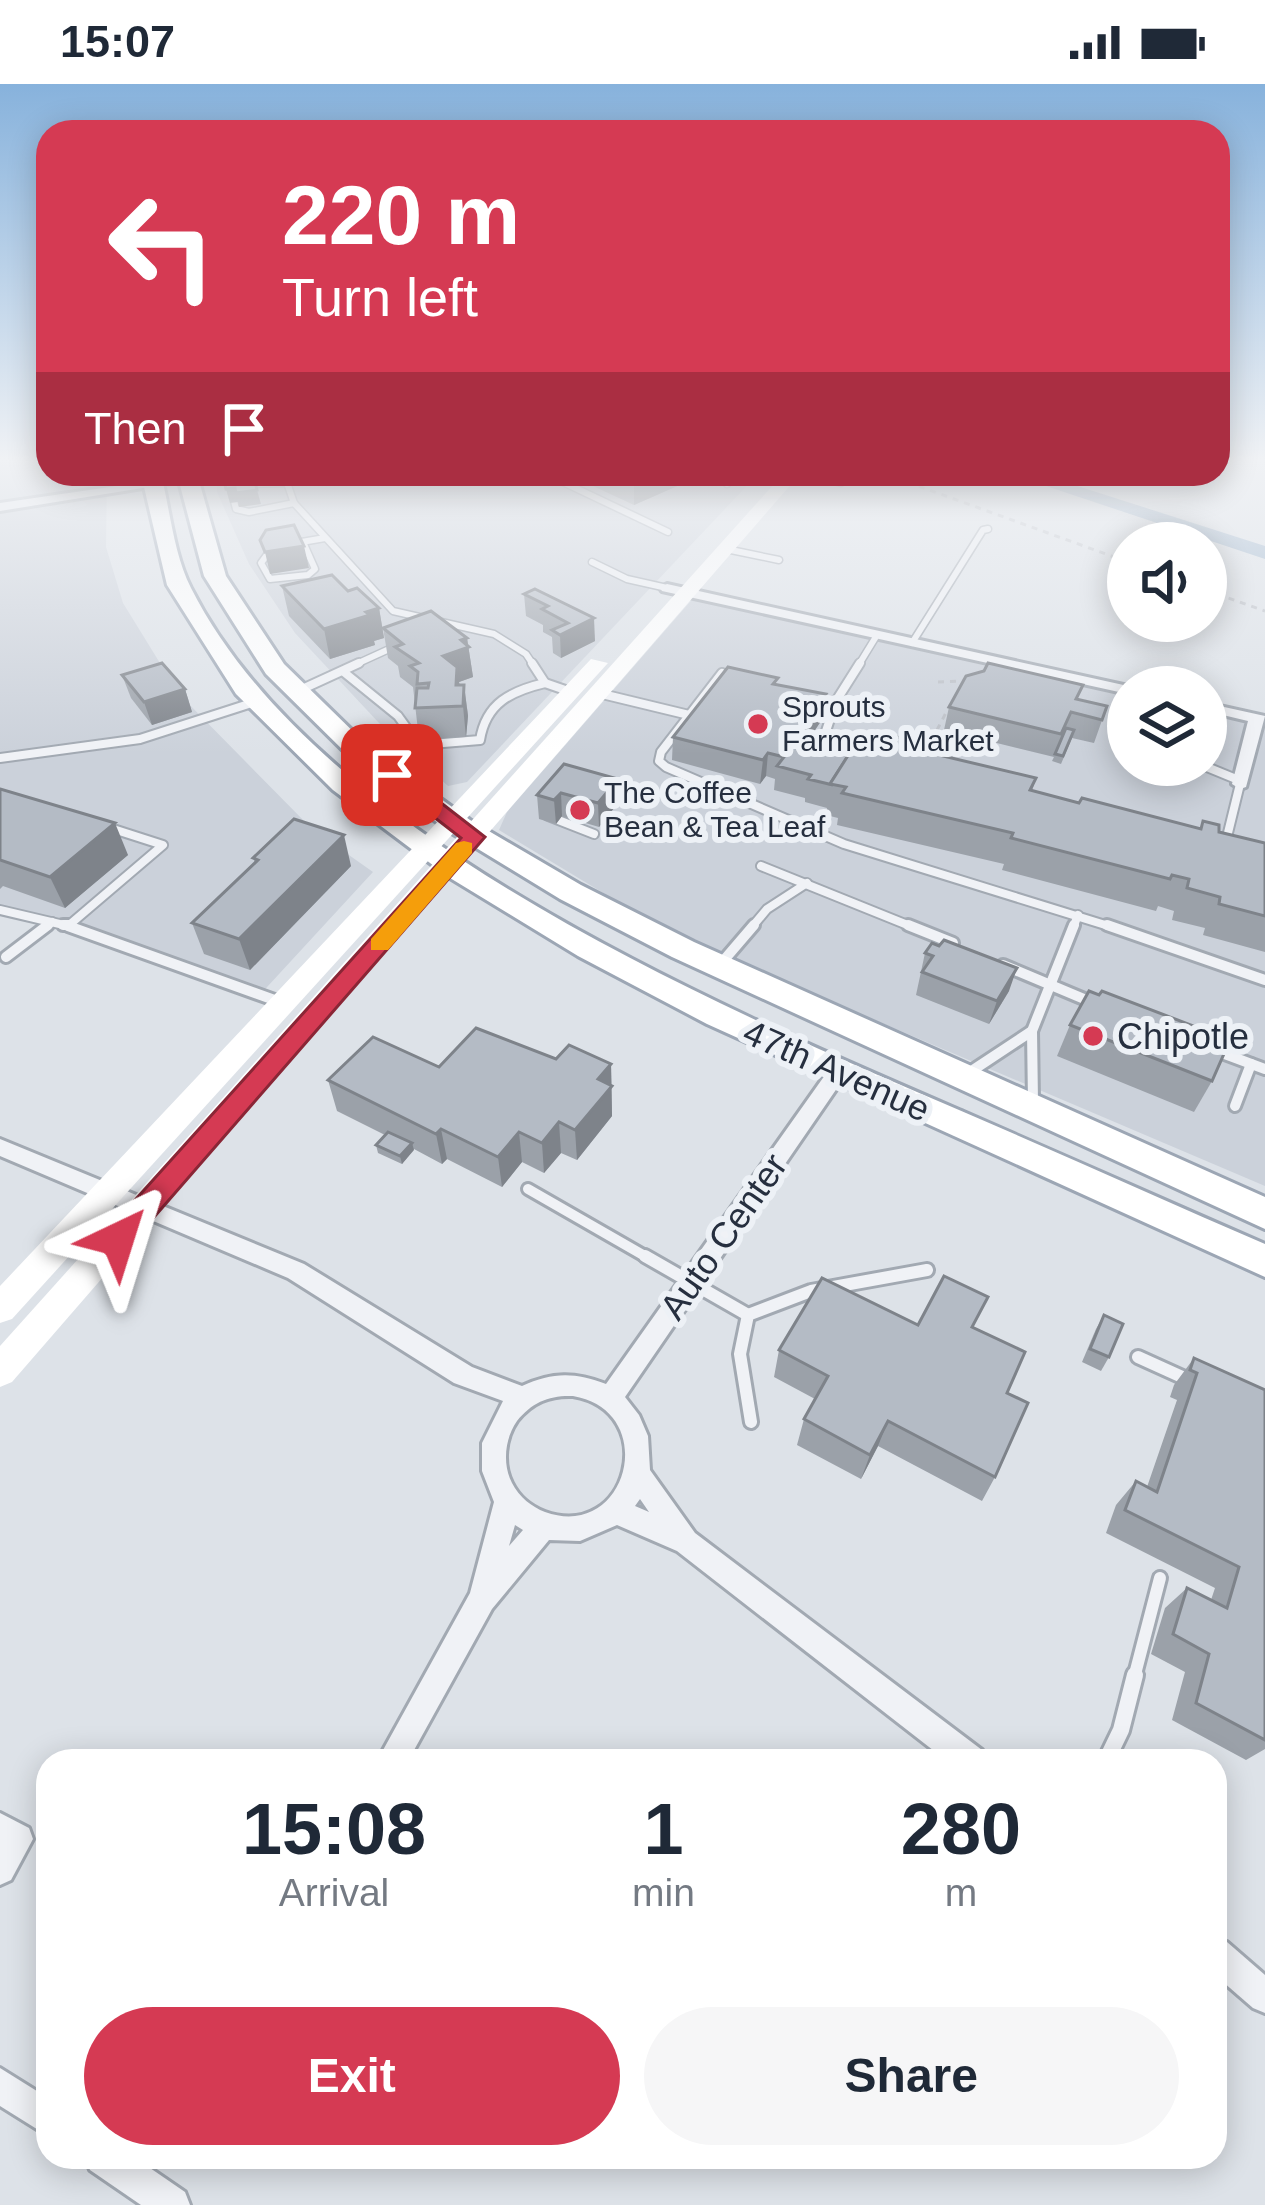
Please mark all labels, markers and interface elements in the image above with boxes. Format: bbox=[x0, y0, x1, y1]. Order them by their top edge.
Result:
text: 15:07 bbox=[60, 16, 175, 67]
icon: left bbox=[84, 168, 240, 324]
text: 220 m bbox=[282, 168, 520, 262]
text: Turn left bbox=[282, 267, 478, 327]
icon: arrive bbox=[211, 396, 277, 462]
text: Then bbox=[84, 403, 187, 454]
map controls bbox=[1107, 522, 1227, 786]
button: sound bbox=[1107, 522, 1227, 642]
button: layers bbox=[1107, 666, 1227, 786]
place label: Sprouts Farmers Market bbox=[782, 690, 994, 757]
marker: Sprouts Farmers Market bbox=[745, 711, 771, 737]
pin bbox=[341, 724, 443, 826]
icon: arrive bbox=[359, 742, 425, 808]
place label: The Coffee Bean & Tea Leaf bbox=[604, 776, 826, 843]
marker: The Coffee Bean & Tea Leaf bbox=[567, 797, 593, 823]
street label: 47th Avenue bbox=[737, 1011, 936, 1130]
place label: Chipotle bbox=[1117, 1016, 1249, 1057]
marker: Chipotle bbox=[1080, 1023, 1106, 1049]
street label: Auto Center bbox=[652, 1146, 795, 1327]
position arrow bbox=[55, 1176, 181, 1302]
text: 15:08 bbox=[242, 1789, 426, 1869]
text: 1 bbox=[643, 1789, 684, 1869]
text: 280 bbox=[901, 1789, 1021, 1869]
text: Arrival bbox=[279, 1871, 389, 1914]
text: min bbox=[632, 1871, 695, 1914]
text: m bbox=[945, 1871, 977, 1914]
button: Exit bbox=[84, 2007, 620, 2145]
button: Share bbox=[644, 2007, 1179, 2145]

